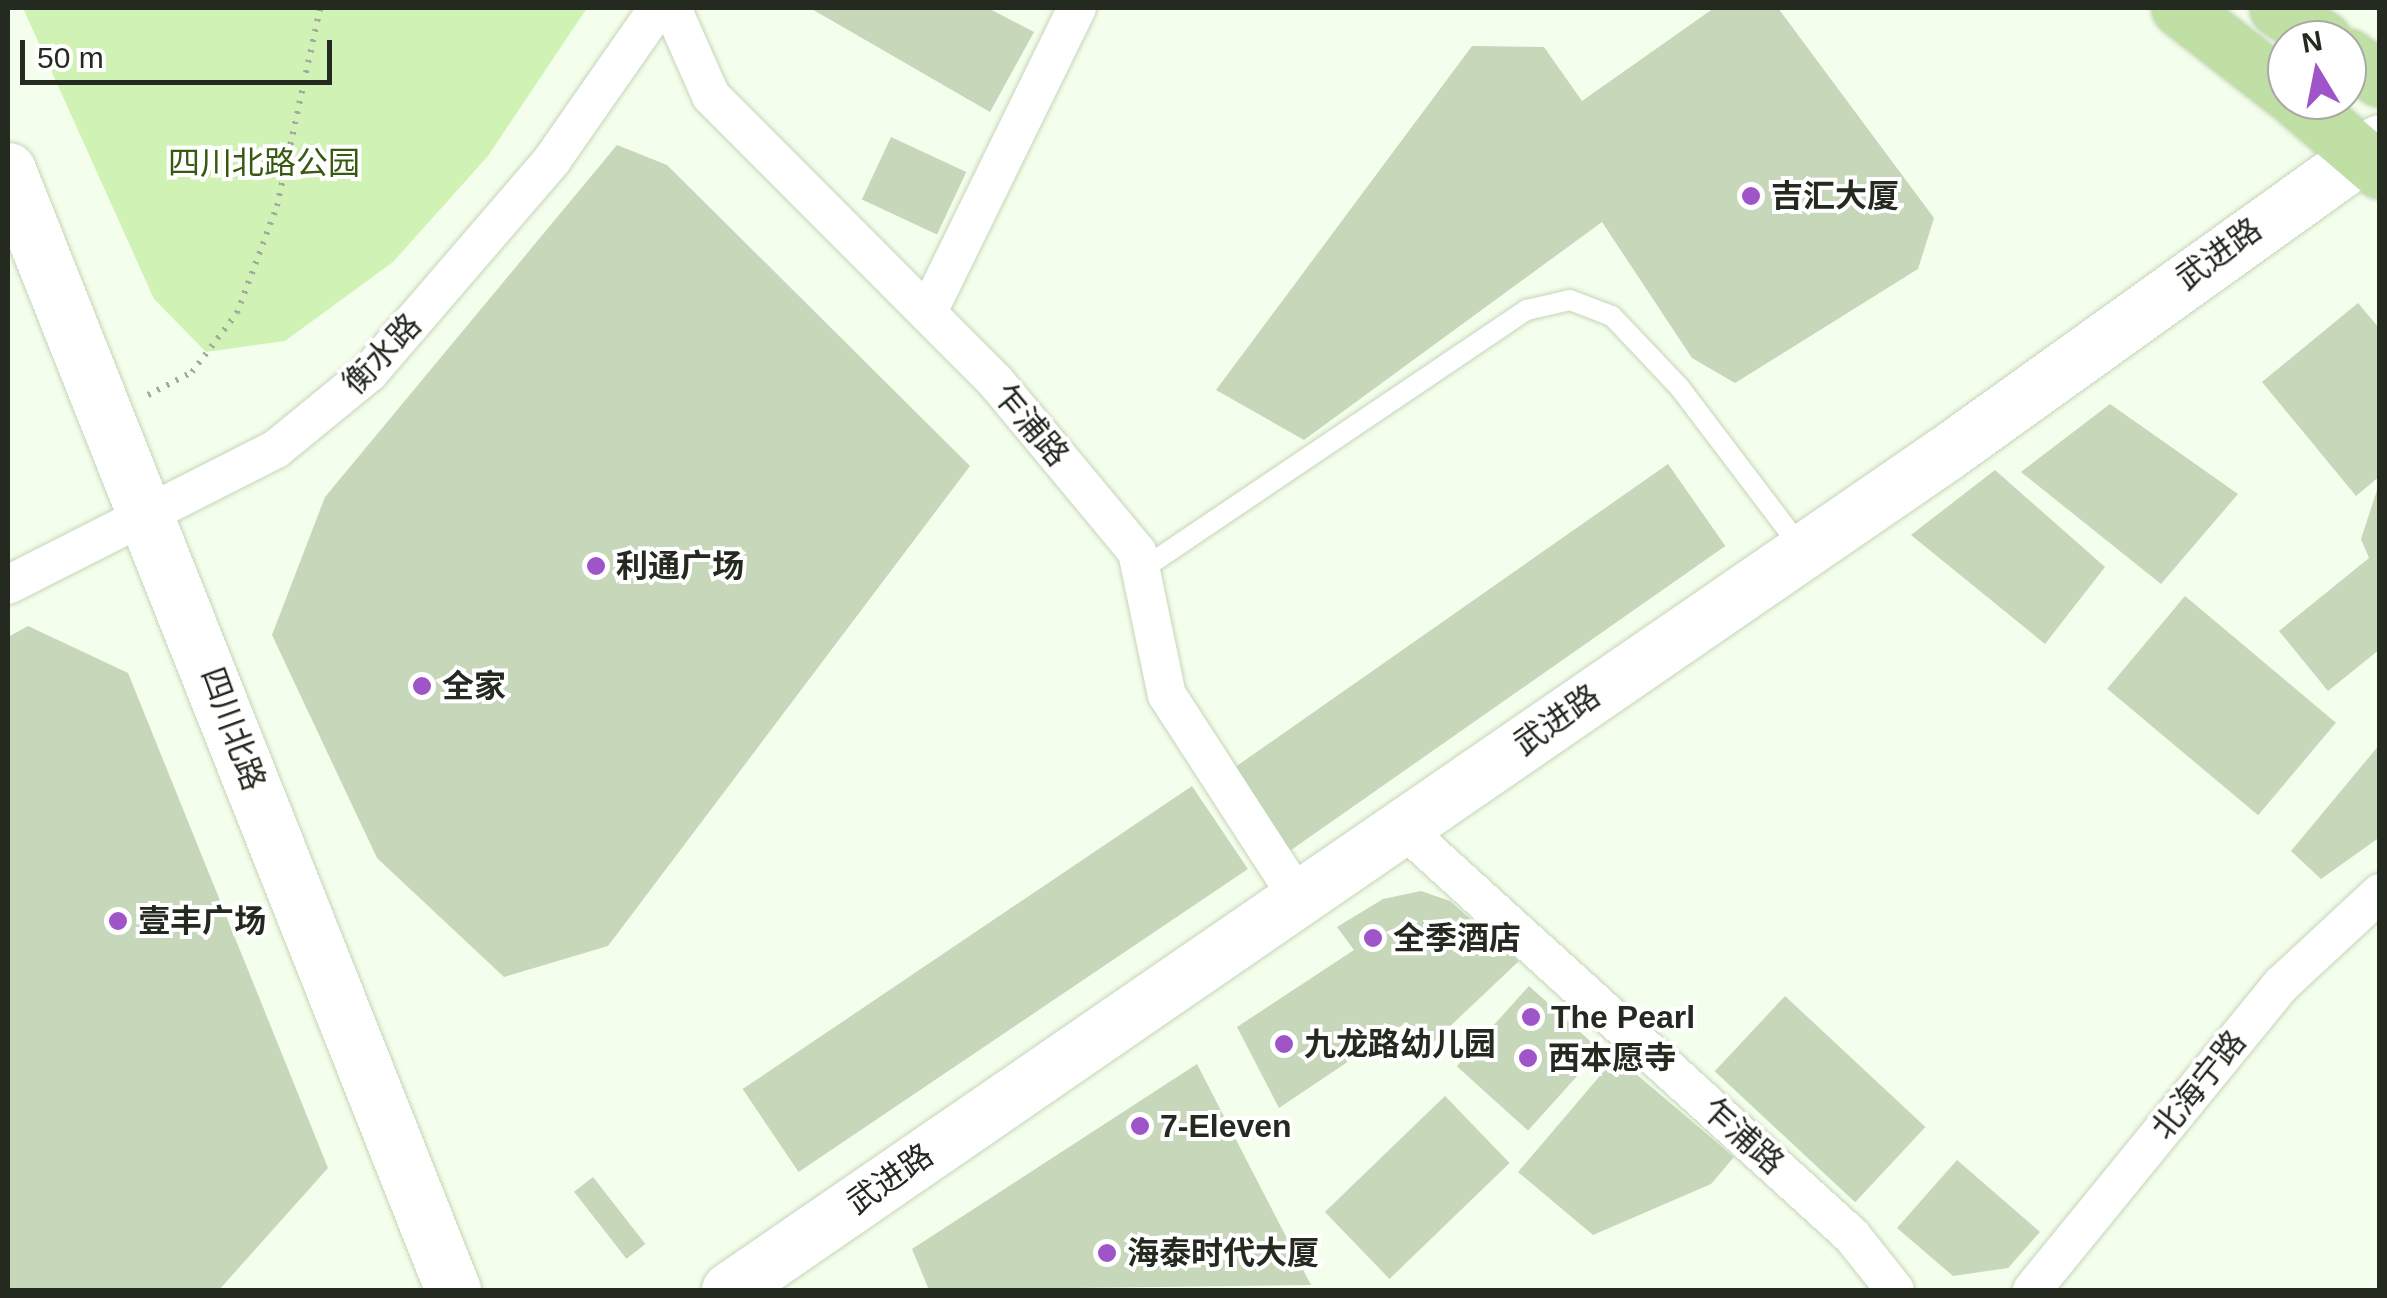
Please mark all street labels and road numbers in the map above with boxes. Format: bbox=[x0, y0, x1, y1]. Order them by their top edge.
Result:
street label: 武进路 bbox=[2169, 210, 2269, 298]
street label: 衡水路 bbox=[335, 306, 429, 402]
street label: 乍浦路 bbox=[985, 376, 1077, 474]
street label: 四川北路 bbox=[193, 662, 273, 796]
street label: 武进路 bbox=[1507, 677, 1607, 763]
street label: 北海宁路 bbox=[2144, 1023, 2254, 1147]
street label: 乍浦路 bbox=[1694, 1090, 1792, 1182]
street label: 武进路 bbox=[840, 1136, 940, 1222]

